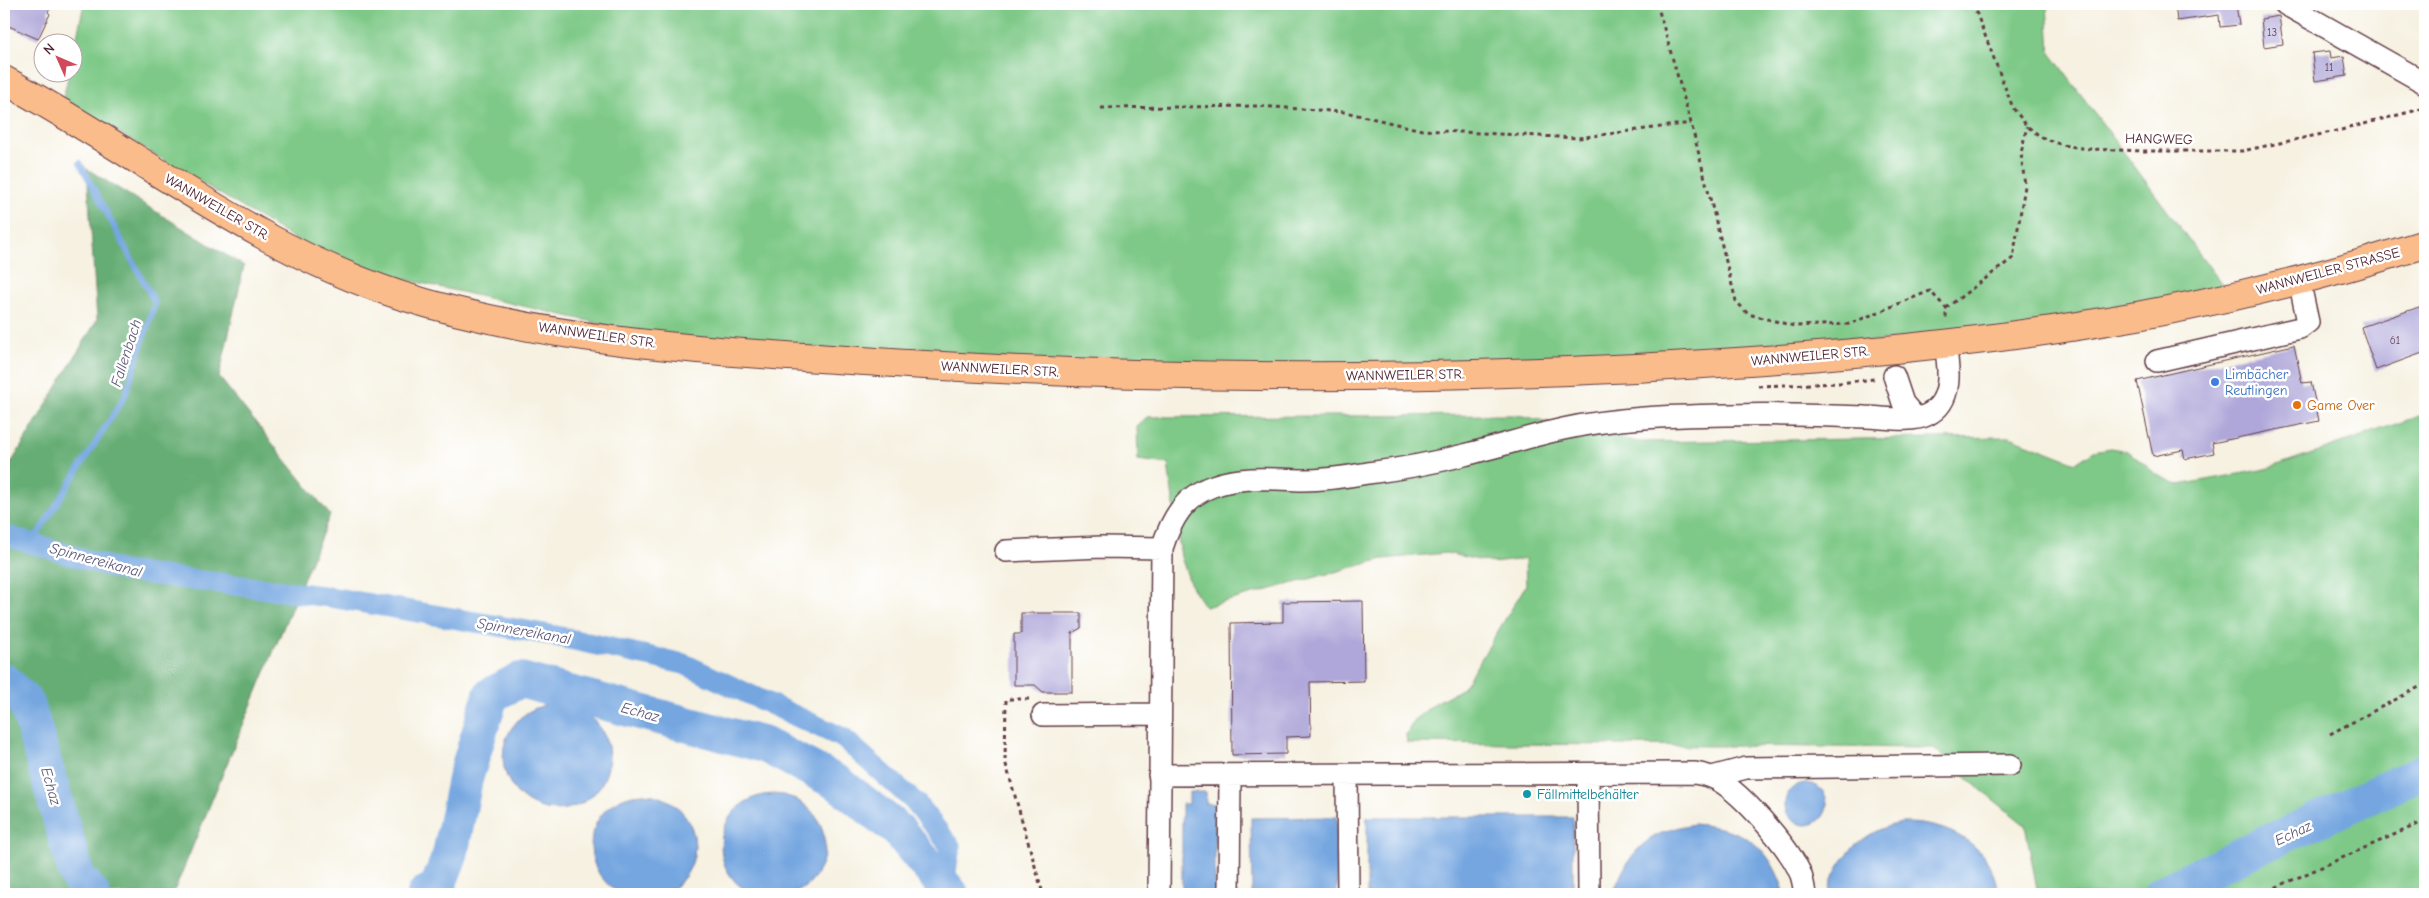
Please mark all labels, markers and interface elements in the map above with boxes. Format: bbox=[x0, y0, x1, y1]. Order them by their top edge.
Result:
house number: 13 bbox=[2267, 26, 2277, 39]
north arrow bbox=[32, 32, 82, 82]
text: N bbox=[40, 40, 58, 58]
house number: 11 bbox=[2325, 61, 2333, 74]
street label: HANGWEG bbox=[2125, 130, 2193, 148]
street label: WANNWEILER STR. bbox=[162, 170, 272, 244]
street label: WANNWEILER STRASSE bbox=[2254, 244, 2402, 298]
water label: Fallenbach bbox=[107, 317, 145, 389]
street label: WANNWEILER STR. bbox=[537, 318, 657, 352]
house number: 61 bbox=[2390, 334, 2400, 347]
street label: WANNWEILER STR. bbox=[1750, 342, 1870, 370]
street label: WANNWEILER STR. bbox=[941, 357, 1059, 381]
street label: WANNWEILER STR. bbox=[1346, 365, 1464, 385]
place label: Limbächer Reutlingen bbox=[2225, 366, 2289, 399]
marker: Limbächer Reutlingen bbox=[2209, 376, 2221, 388]
place label: Game Over bbox=[2307, 397, 2375, 414]
marker: Game Over bbox=[2291, 399, 2303, 411]
water label: Spinnereikanal bbox=[48, 539, 145, 581]
water label: Spinnereikanal bbox=[476, 614, 573, 648]
water label: Echaz bbox=[619, 698, 662, 726]
water label: Echaz bbox=[37, 765, 65, 808]
place label: Fällmittelbehälter bbox=[1537, 786, 1639, 803]
marker: Fällmittelbehälter bbox=[1521, 788, 1533, 800]
water label: Echaz bbox=[2272, 816, 2315, 849]

